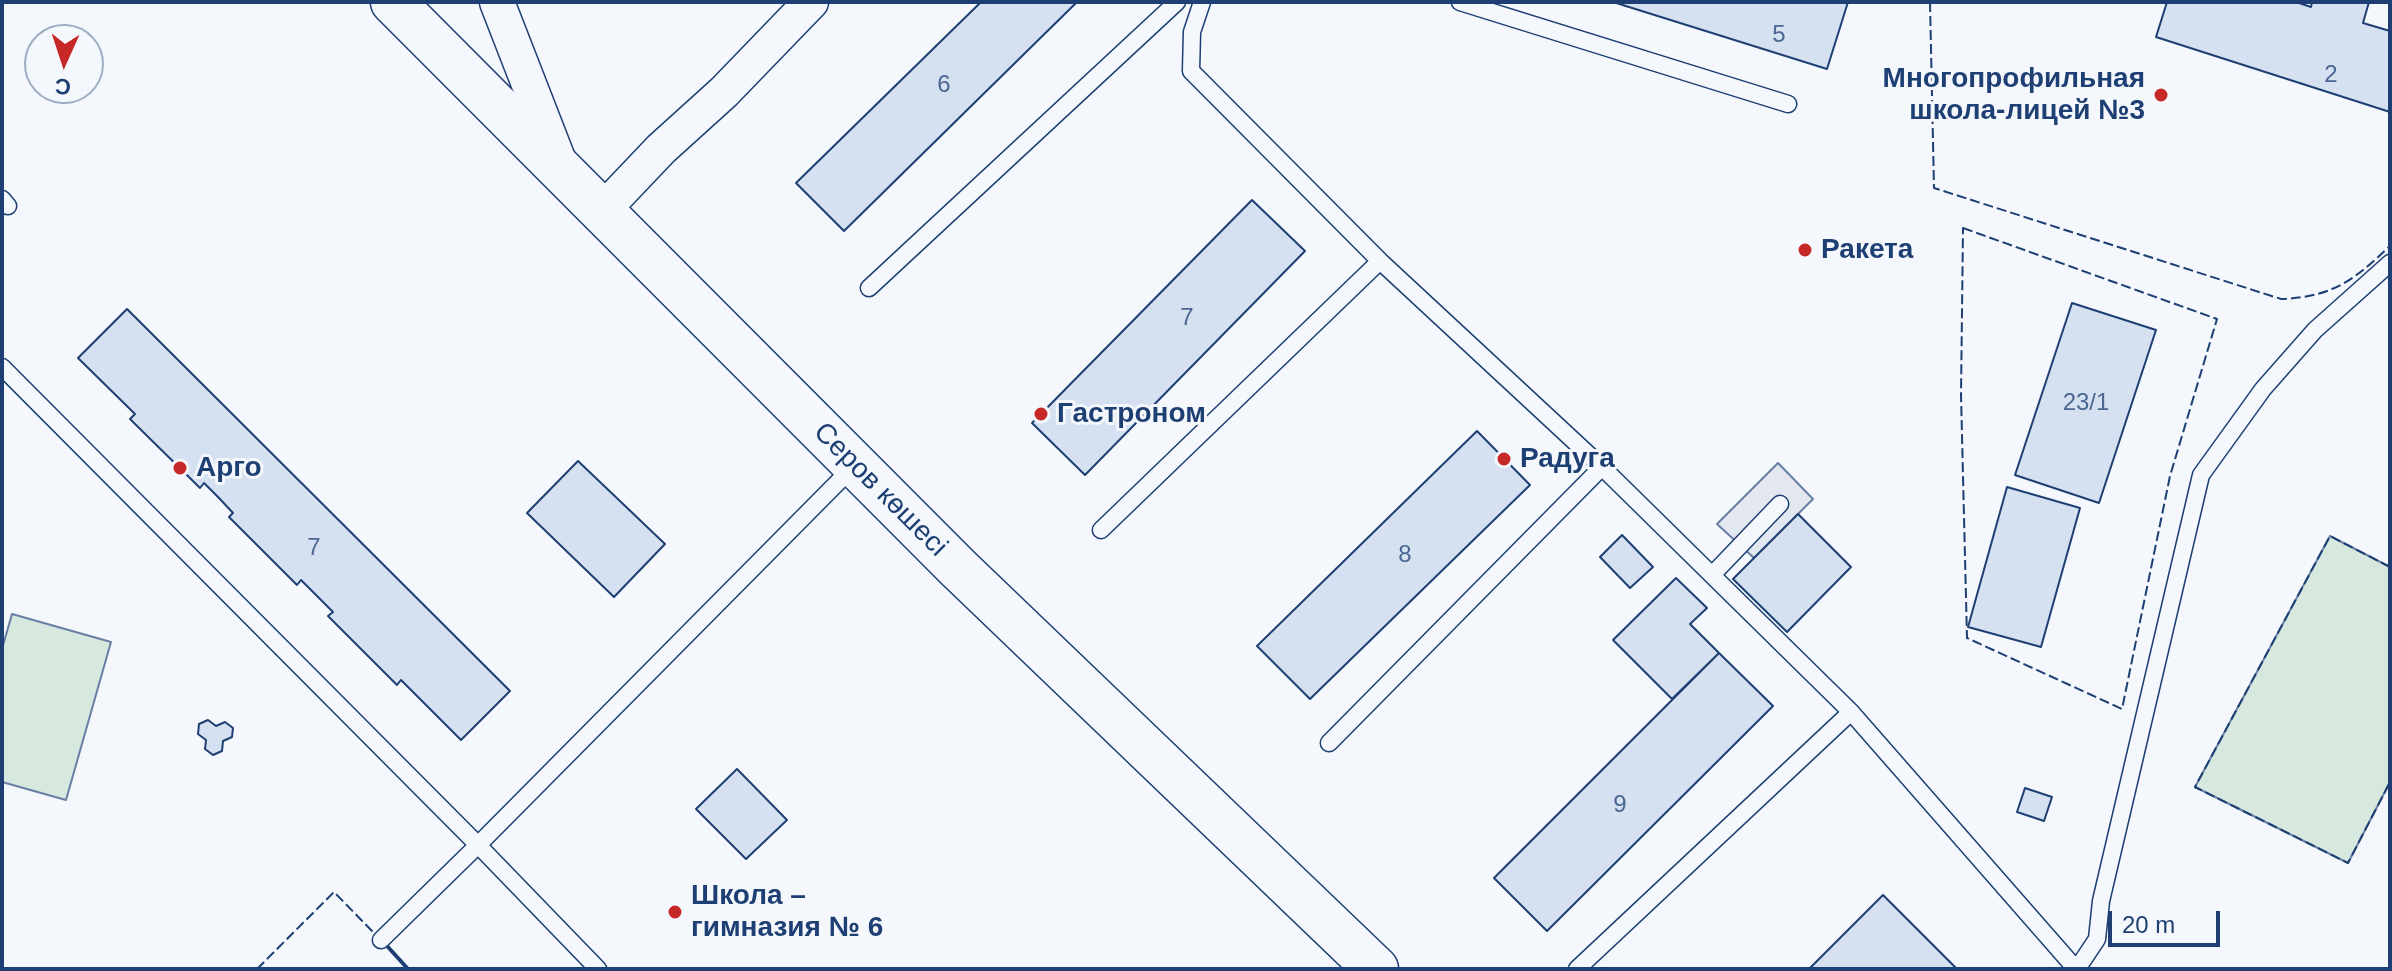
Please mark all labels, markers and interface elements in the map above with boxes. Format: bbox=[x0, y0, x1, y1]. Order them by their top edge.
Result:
house number: 5 bbox=[1772, 21, 1786, 49]
north arrow bbox=[24, 24, 104, 104]
house number: 2 bbox=[2324, 61, 2338, 89]
place label: Многопрофильная школа-лицей №3 bbox=[1883, 62, 2145, 128]
house number: 6 bbox=[937, 71, 951, 99]
text: С bbox=[54, 74, 71, 99]
marker: Многопрофильная школа-лицей №3 bbox=[2152, 86, 2170, 104]
place label: Ракета bbox=[1821, 233, 1913, 267]
marker: Ракета bbox=[1796, 241, 1814, 259]
house number: 7 bbox=[1180, 304, 1194, 332]
house number: 23/1 bbox=[2063, 389, 2109, 417]
place label: Гастроном bbox=[1057, 397, 1206, 431]
marker: Гастроном bbox=[1032, 405, 1050, 423]
street label: Серов көшесі bbox=[806, 416, 954, 564]
place label: Радуга bbox=[1520, 442, 1615, 476]
marker: Радуга bbox=[1495, 450, 1513, 468]
place label: Арго bbox=[196, 451, 262, 485]
marker: Арго bbox=[171, 459, 189, 477]
house number: 7 bbox=[307, 534, 321, 562]
house number: 8 bbox=[1398, 541, 1412, 569]
house number: 9 bbox=[1613, 791, 1627, 819]
place label: Школа – гимназия № 6 bbox=[691, 879, 883, 945]
scale bar bbox=[2112, 895, 2224, 945]
marker: Школа – гимназия № 6 bbox=[666, 903, 684, 921]
text: 20 m bbox=[2122, 911, 2175, 938]

